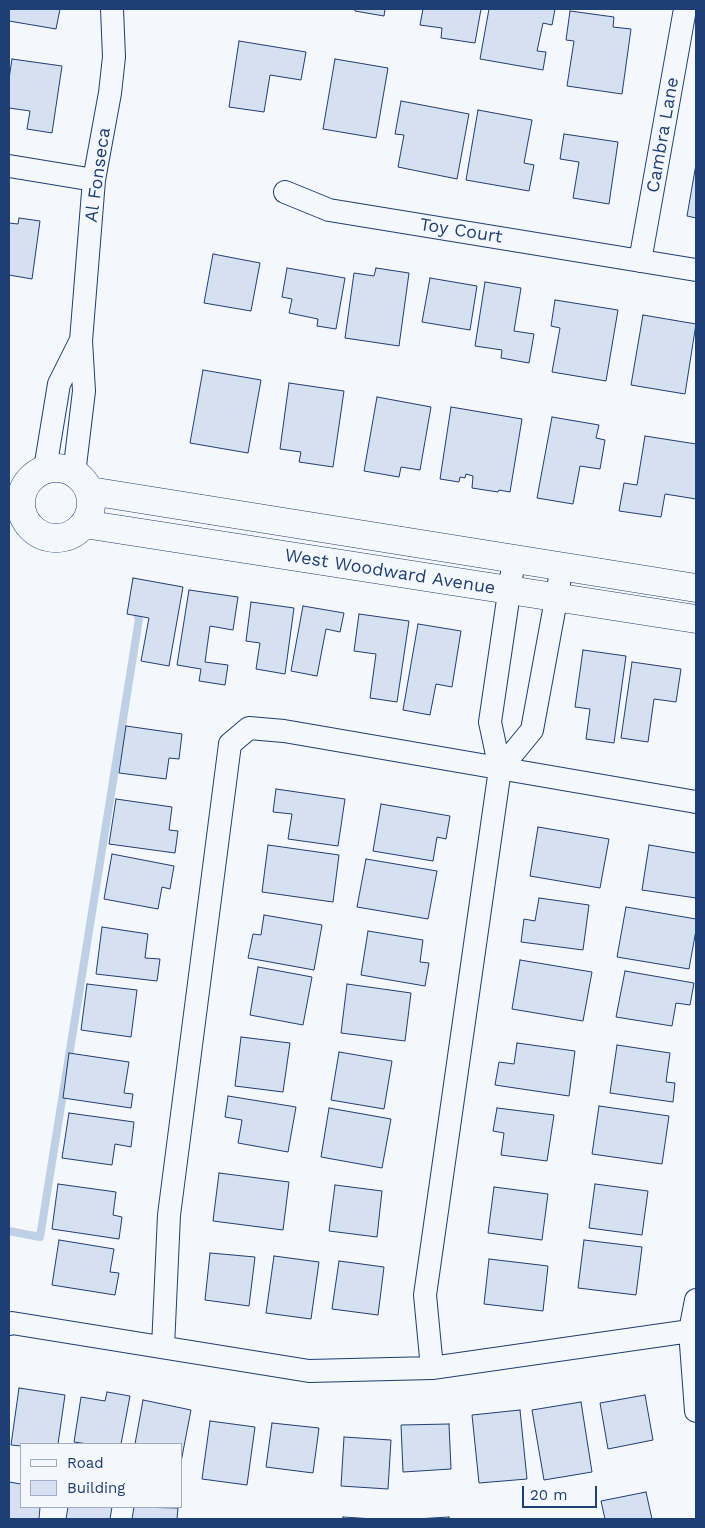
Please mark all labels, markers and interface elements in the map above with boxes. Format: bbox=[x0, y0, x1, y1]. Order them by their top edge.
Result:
street label: Cambra Lane bbox=[642, 76, 684, 194]
street label: Al Fonseca bbox=[81, 126, 115, 224]
street label: Toy Court bbox=[418, 214, 504, 248]
street label: West Woodward Avenue bbox=[283, 545, 497, 599]
legend bbox=[20, 1443, 182, 1508]
text: Road bbox=[67, 1454, 104, 1472]
scale bar bbox=[525, 1476, 600, 1508]
text: Building bbox=[67, 1479, 125, 1497]
text: 20 m bbox=[530, 1486, 568, 1504]

